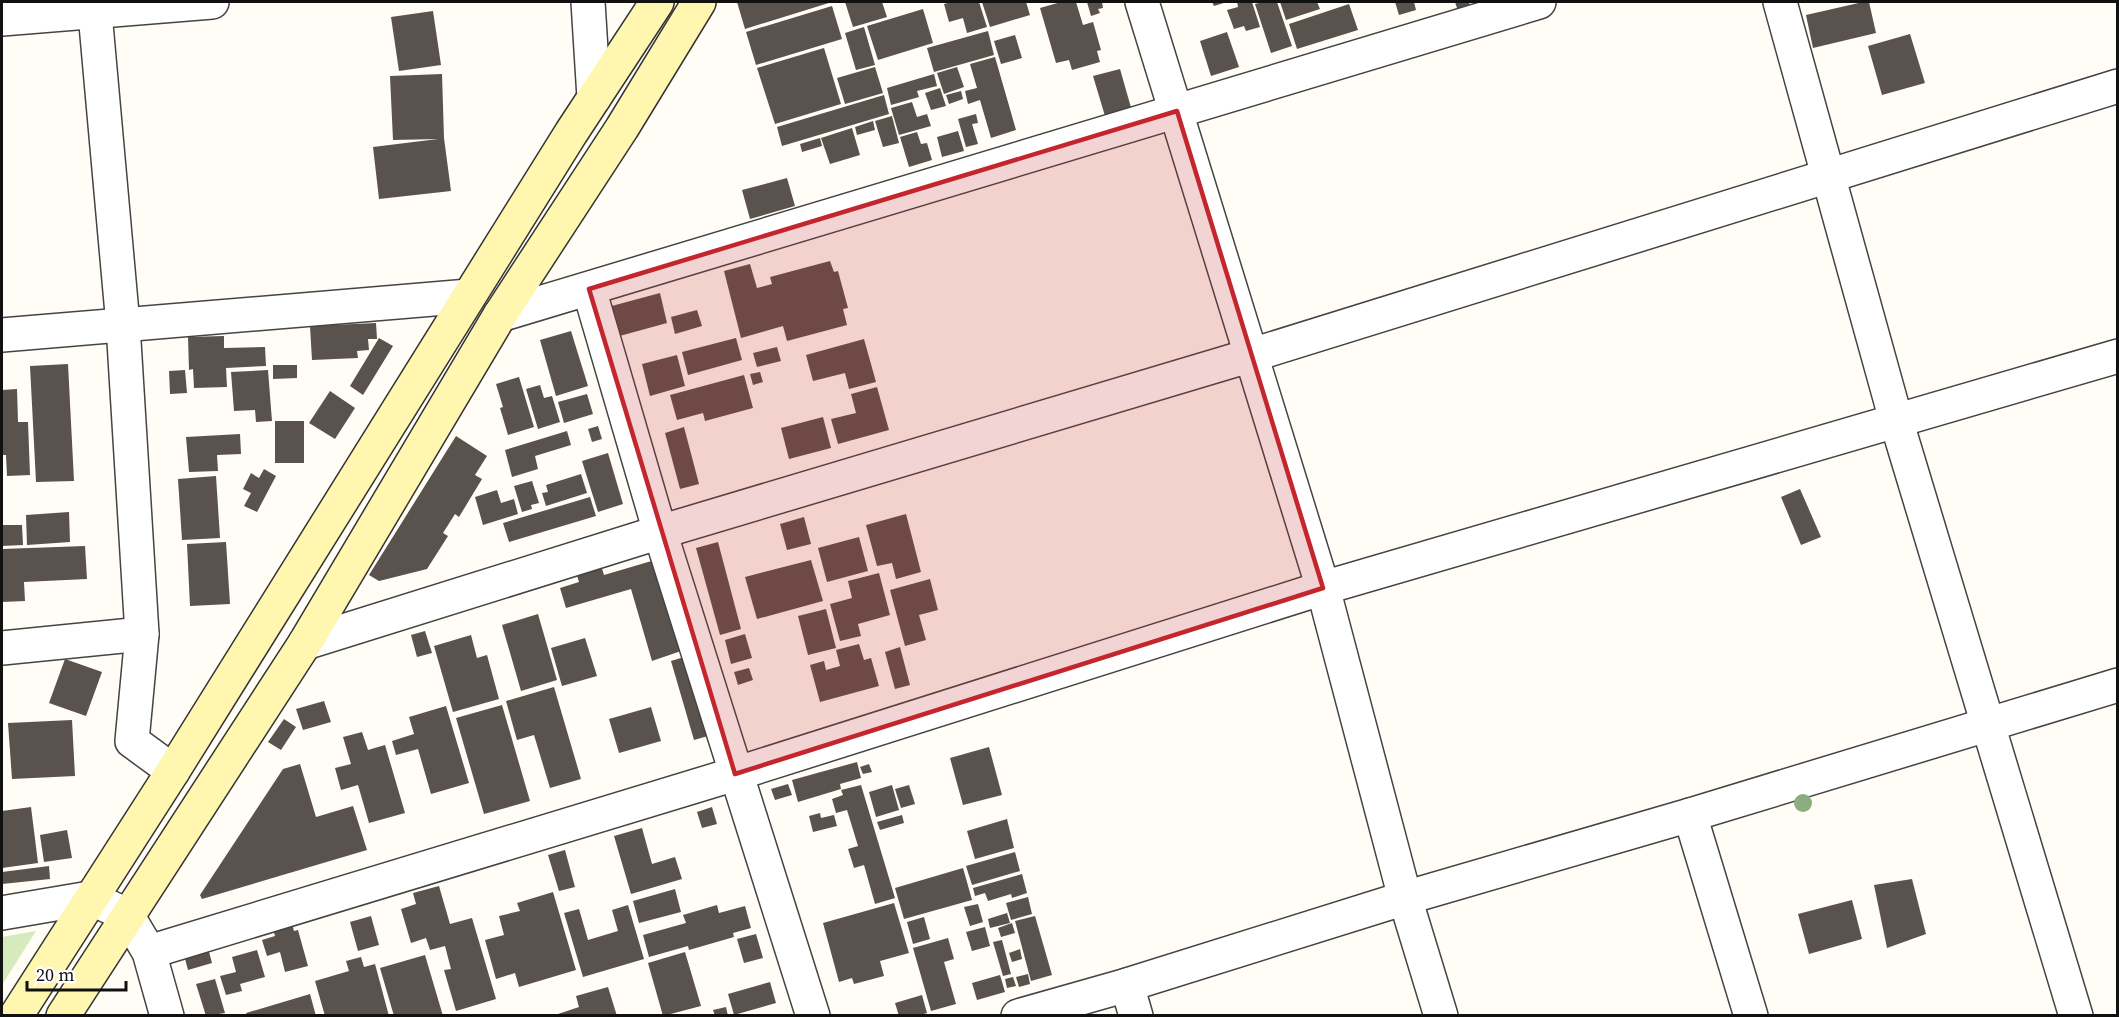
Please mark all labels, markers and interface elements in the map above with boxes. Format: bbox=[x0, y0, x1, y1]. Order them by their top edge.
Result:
scale bar bbox=[27, 954, 126, 992]
text: 20 m bbox=[36, 962, 74, 987]

